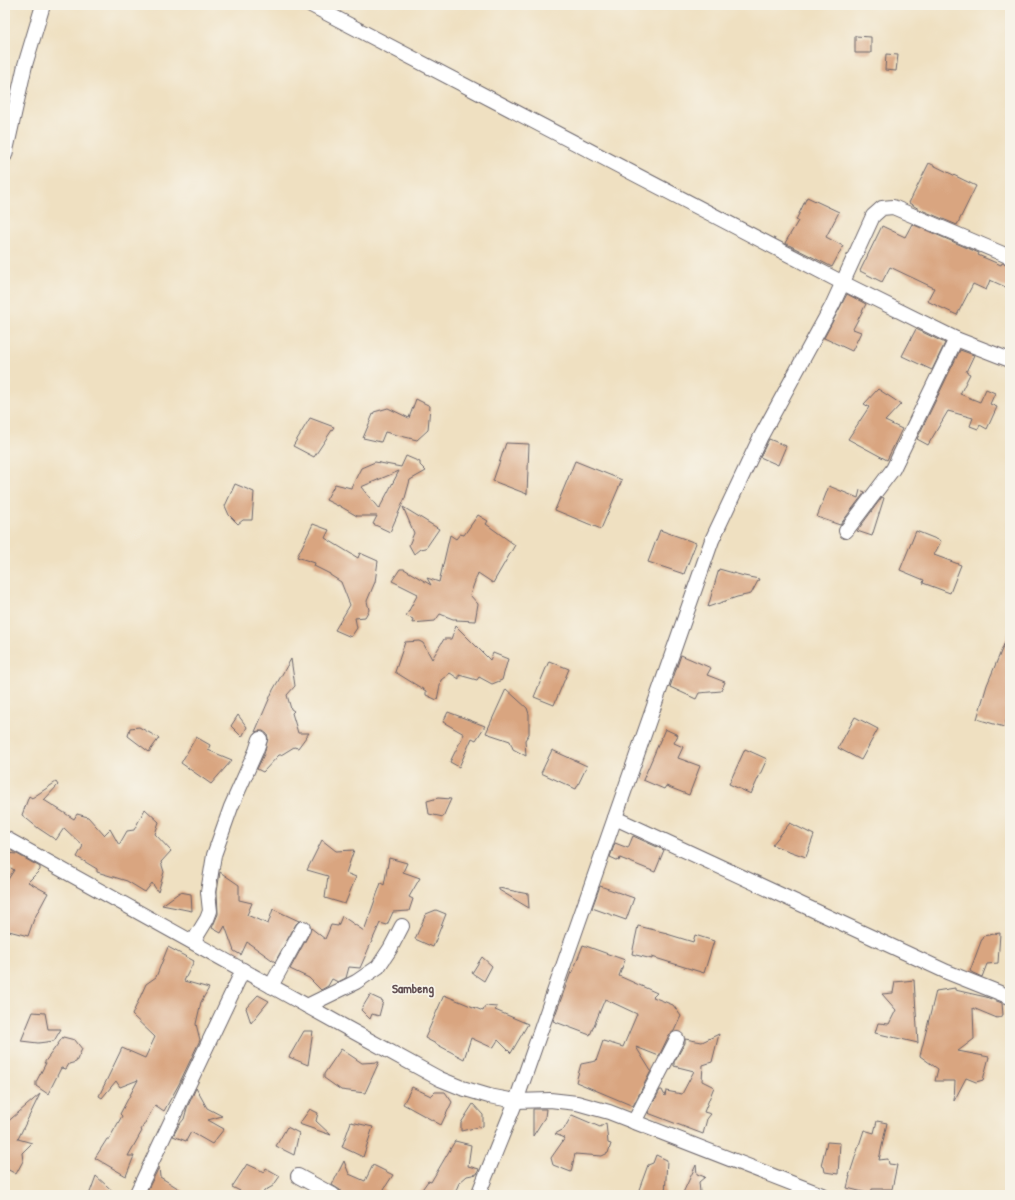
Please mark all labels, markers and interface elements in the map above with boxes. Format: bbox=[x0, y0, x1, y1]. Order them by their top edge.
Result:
district label: Sambeng bbox=[392, 979, 434, 998]

